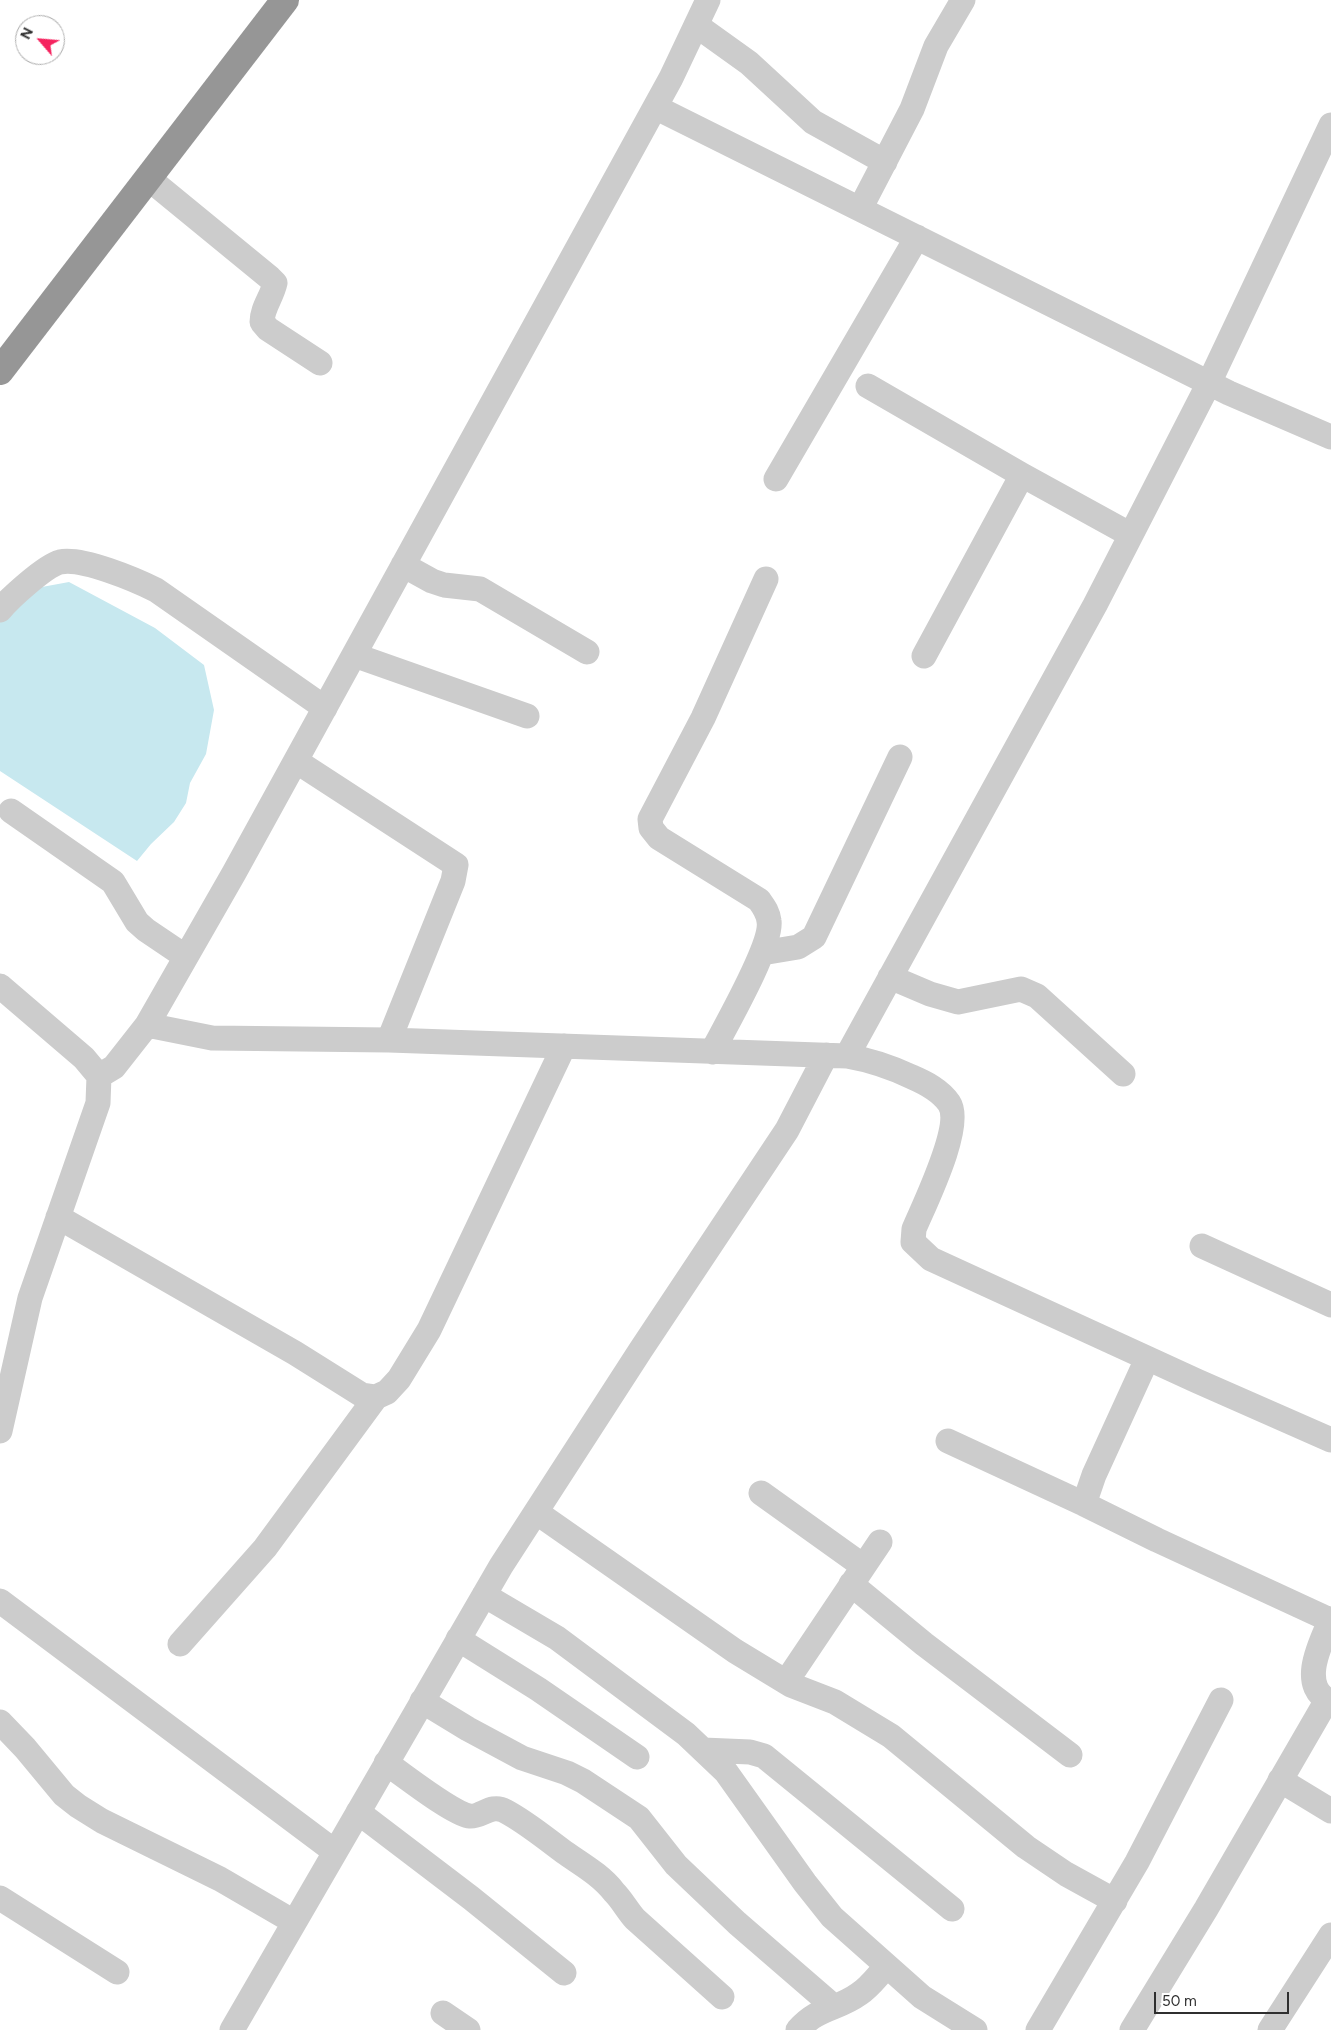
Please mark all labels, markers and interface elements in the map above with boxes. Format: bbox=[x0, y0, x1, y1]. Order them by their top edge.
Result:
north arrow bbox=[15, 15, 65, 65]
text: N bbox=[17, 25, 37, 42]
scale bar bbox=[1156, 1982, 1291, 2014]
text: 50 m bbox=[1162, 1992, 1197, 2010]

